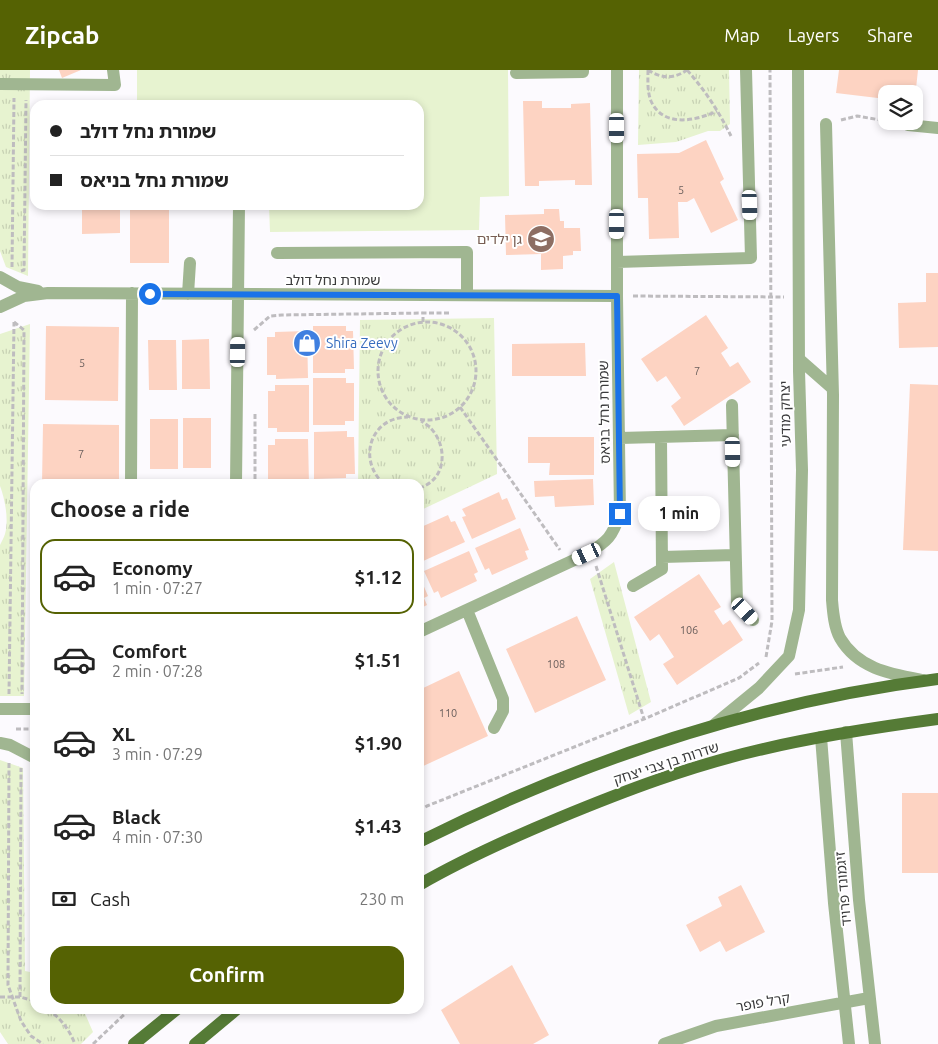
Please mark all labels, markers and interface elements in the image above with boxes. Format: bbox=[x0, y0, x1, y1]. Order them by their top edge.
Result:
text: Zipcab bbox=[25, 22, 99, 49]
text: Map bbox=[724, 25, 760, 45]
text: Layers bbox=[788, 25, 839, 45]
text: Share bbox=[867, 25, 913, 45]
map controls bbox=[878, 85, 923, 130]
button: layers bbox=[878, 85, 923, 130]
car bbox=[609, 113, 624, 143]
text: שמורת נחל דולב bbox=[80, 120, 217, 142]
text: שמורת נחל בניאס bbox=[80, 169, 229, 191]
house number: 5 bbox=[678, 184, 684, 196]
car bbox=[741, 190, 758, 220]
car bbox=[609, 209, 624, 239]
school or university icon: גן ילדים bbox=[526, 224, 556, 254]
place label: גן ילדים bbox=[477, 231, 522, 247]
street label: שמורת נחל דולב bbox=[286, 272, 380, 288]
route start bbox=[139, 283, 161, 305]
shop icon: Shira Zeevy bbox=[292, 328, 322, 358]
place label: Shira Zeevy bbox=[326, 335, 398, 351]
car bbox=[230, 337, 245, 367]
house number: 5 bbox=[79, 357, 85, 369]
street label: שמורת נחל בניאס bbox=[595, 360, 613, 464]
house number: 7 bbox=[694, 365, 700, 377]
street label: יצחק מודעי bbox=[776, 381, 794, 447]
car bbox=[725, 437, 740, 467]
house number: 7 bbox=[78, 448, 84, 460]
text: Choose a ride bbox=[50, 496, 190, 521]
callout: 1 min bbox=[638, 496, 720, 532]
route end bbox=[609, 503, 631, 525]
text: 1 min bbox=[659, 504, 699, 522]
car bbox=[570, 541, 603, 567]
icon: car bbox=[52, 554, 97, 599]
text: Economy bbox=[112, 557, 193, 579]
text: $1.12 bbox=[354, 566, 402, 588]
text: 1 min · 07:27 bbox=[112, 579, 203, 597]
car bbox=[729, 595, 760, 627]
house number: 106 bbox=[680, 624, 698, 636]
icon: car bbox=[52, 637, 97, 682]
text: Comfort bbox=[112, 640, 187, 662]
text: $1.51 bbox=[354, 649, 402, 671]
house number: 108 bbox=[547, 658, 565, 670]
text: 2 min · 07:28 bbox=[112, 662, 203, 680]
house number: 110 bbox=[439, 707, 457, 719]
icon: car bbox=[52, 720, 97, 765]
text: XL bbox=[112, 723, 135, 745]
text: $1.90 bbox=[354, 732, 402, 754]
street label: שדרות בן צבי יצחק bbox=[611, 738, 721, 788]
text: 3 min · 07:29 bbox=[112, 745, 203, 763]
icon: car bbox=[52, 803, 97, 848]
text: Black bbox=[112, 806, 161, 828]
text: $1.43 bbox=[354, 815, 402, 837]
text: 4 min · 07:30 bbox=[112, 828, 203, 846]
street label: זיגמונד פרויד bbox=[832, 851, 854, 927]
icon: cash bbox=[50, 885, 78, 913]
text: Cash bbox=[90, 888, 131, 910]
text: 230 m bbox=[359, 890, 404, 908]
button: Confirm bbox=[50, 946, 404, 1004]
street label: קרל פופר bbox=[735, 989, 792, 1015]

